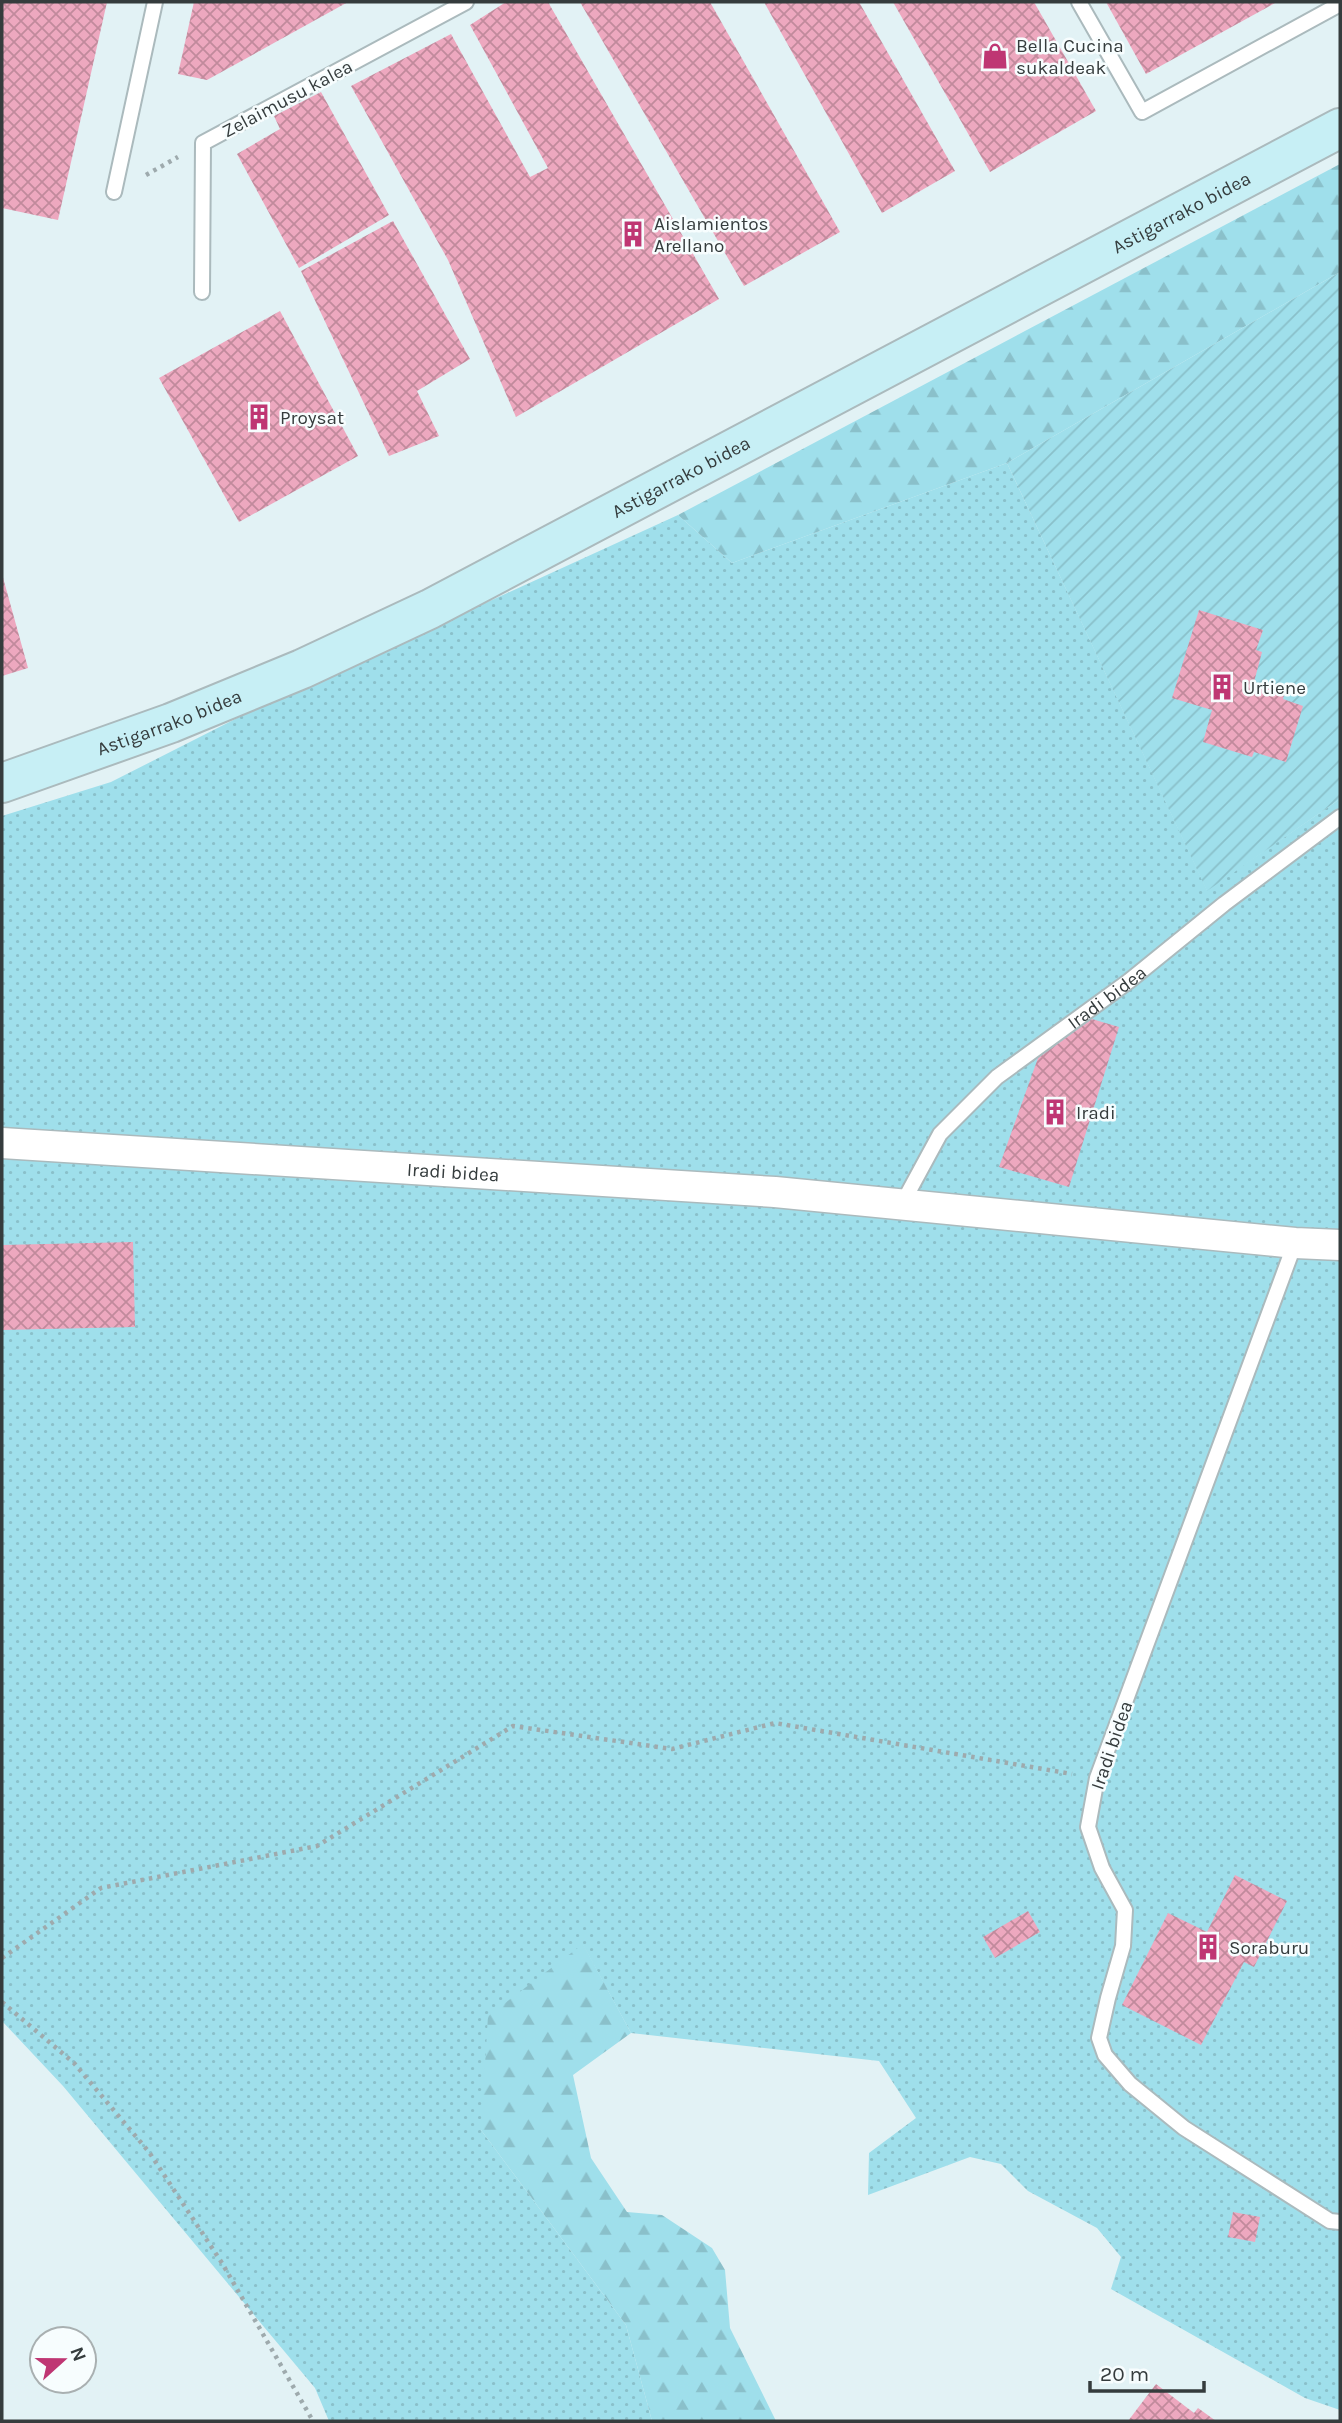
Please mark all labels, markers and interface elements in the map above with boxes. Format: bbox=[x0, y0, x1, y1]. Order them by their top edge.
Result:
place label: Bella Cucina sukaldeak bbox=[1016, 35, 1124, 79]
shop icon: Bella Cucina sukaldeak bbox=[980, 41, 1010, 71]
street label: Zelaimusu kalea bbox=[219, 55, 356, 142]
street label: Astigarrako bidea bbox=[1109, 167, 1254, 258]
place label: Aislamientos Arellano bbox=[654, 213, 769, 257]
building icon: Aislamientos Arellano bbox=[618, 219, 648, 249]
building icon: Proysat bbox=[244, 402, 274, 432]
place label: Proysat bbox=[280, 407, 344, 429]
street label: Astigarrako bidea bbox=[608, 432, 754, 523]
building icon: Urtiene bbox=[1207, 672, 1237, 702]
place label: Urtiene bbox=[1243, 677, 1306, 699]
street label: Astigarrako bidea bbox=[94, 685, 245, 760]
street label: Iradi bidea bbox=[1063, 961, 1151, 1034]
building icon: Iradi bbox=[1040, 1097, 1070, 1127]
place label: Iradi bbox=[1076, 1102, 1116, 1124]
street label: Iradi bidea bbox=[406, 1159, 500, 1186]
street label: Iradi bidea bbox=[1086, 1698, 1137, 1793]
building icon: Soraburu bbox=[1193, 1932, 1223, 1962]
place label: Soraburu bbox=[1229, 1937, 1309, 1959]
north arrow bbox=[28, 2325, 98, 2395]
text: N bbox=[65, 2344, 91, 2365]
scale bar bbox=[1090, 2350, 1204, 2394]
text: 20 m bbox=[1100, 2362, 1149, 2386]

